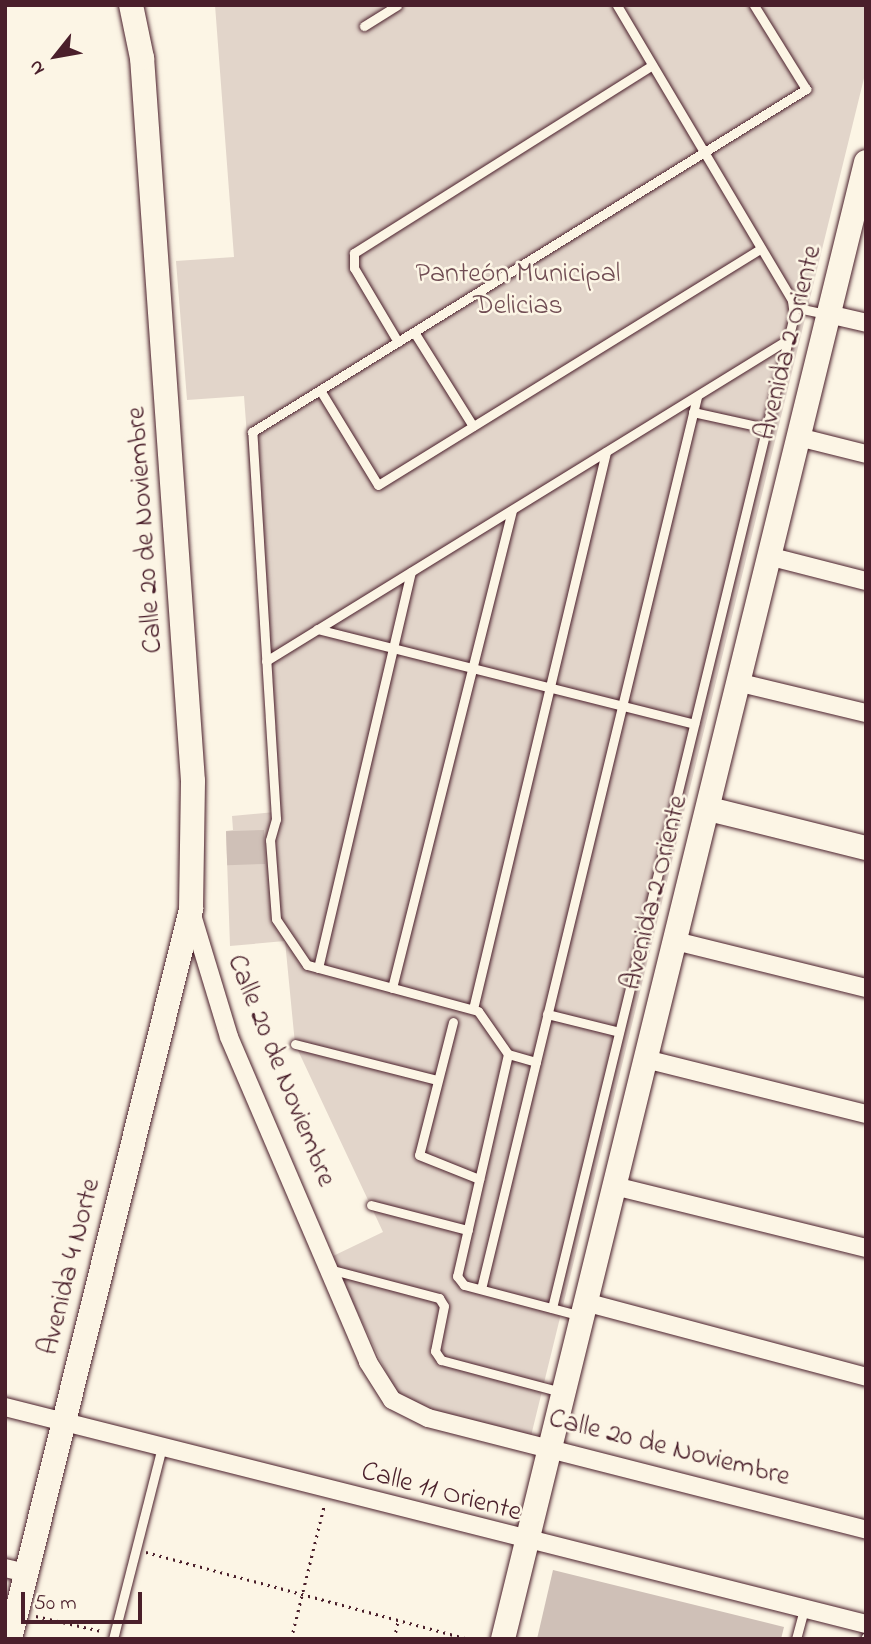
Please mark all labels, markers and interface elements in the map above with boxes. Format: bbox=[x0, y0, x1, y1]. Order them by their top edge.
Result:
north arrow bbox=[21, 21, 91, 91]
text: N bbox=[23, 55, 52, 80]
street label: Avenida 2 Oriente bbox=[750, 242, 830, 444]
park label: Panteón Municipal Delicias bbox=[415, 258, 621, 324]
street label: Calle 20 de Noviembre bbox=[121, 405, 171, 655]
street label: Avenida 2 Oriente bbox=[616, 792, 696, 994]
street label: Calle 20 de Noviembre bbox=[218, 950, 342, 1192]
street label: Avenida 4 Norte bbox=[33, 1175, 109, 1359]
street label: Calle 20 de Noviembre bbox=[545, 1403, 793, 1495]
street label: Calle 11 Oriente bbox=[357, 1455, 525, 1531]
scale bar bbox=[24, 1578, 145, 1622]
text: 50 m bbox=[34, 1589, 77, 1619]

